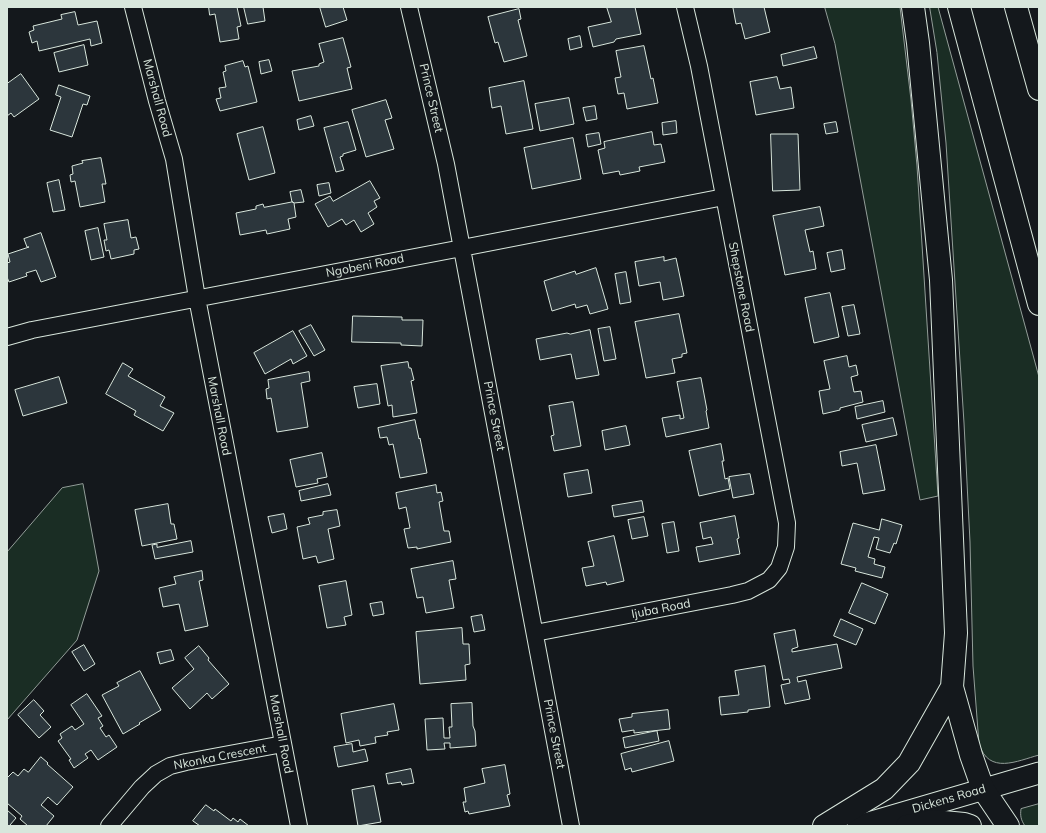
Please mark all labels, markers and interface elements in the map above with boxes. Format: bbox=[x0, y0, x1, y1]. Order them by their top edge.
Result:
street label: Marshall Road bbox=[140, 57, 174, 139]
street label: Prince Street bbox=[416, 62, 446, 134]
street label: Shepstone Road bbox=[725, 241, 757, 333]
street label: Ngobeni Road bbox=[325, 251, 405, 281]
street label: Marshall Road bbox=[204, 375, 234, 457]
street label: Prince Street bbox=[480, 380, 508, 452]
street label: Ijuba Road bbox=[630, 596, 692, 622]
street label: Marshall Road bbox=[266, 693, 296, 775]
street label: Prince Street bbox=[540, 698, 568, 770]
street label: Nkonka Crescent bbox=[173, 741, 267, 773]
street label: Dickens Road bbox=[911, 782, 987, 816]

